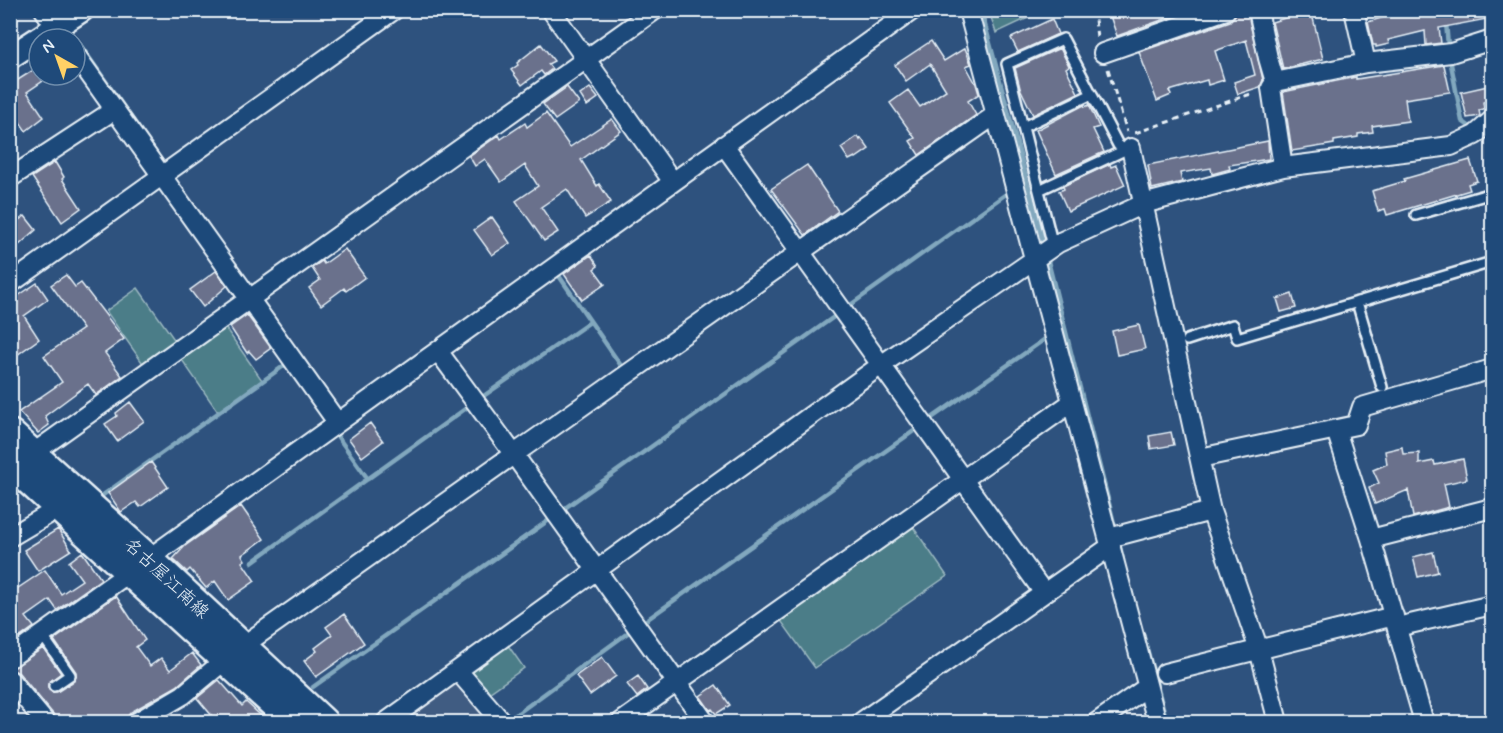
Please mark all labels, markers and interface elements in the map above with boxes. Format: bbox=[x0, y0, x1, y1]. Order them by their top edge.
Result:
north arrow bbox=[27, 27, 87, 87]
text: N bbox=[37, 35, 59, 58]
street label: 名古屋江南線 bbox=[119, 533, 214, 624]

